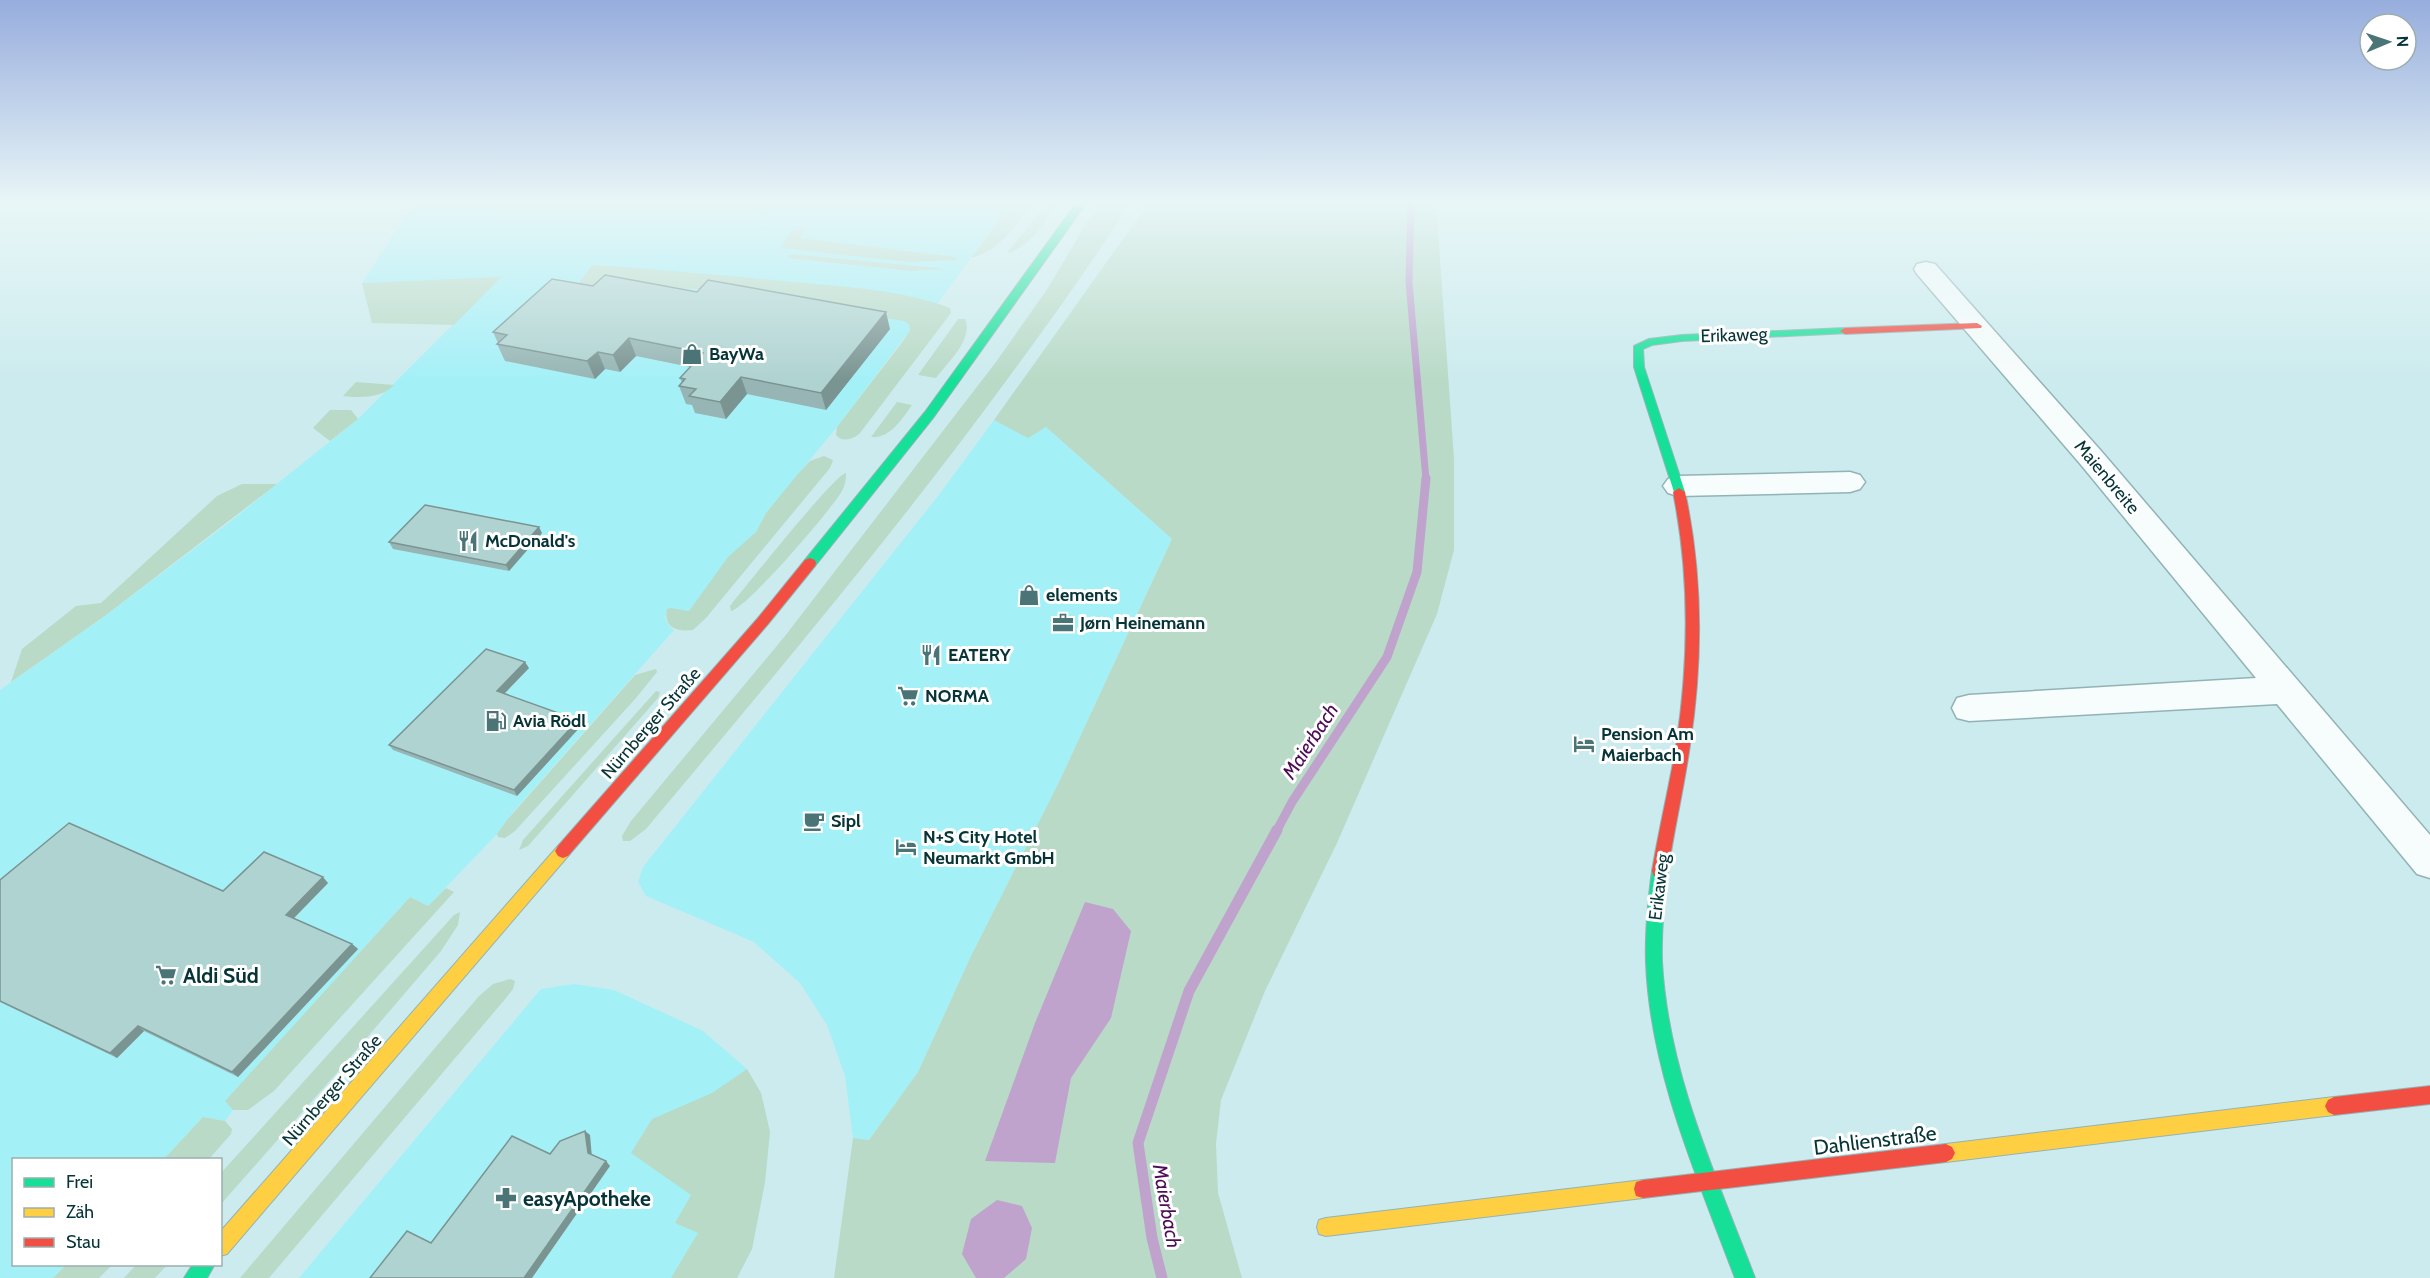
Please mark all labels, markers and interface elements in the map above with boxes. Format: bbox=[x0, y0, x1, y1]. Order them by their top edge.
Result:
north arrow bbox=[2358, 12, 2418, 72]
text: N bbox=[2393, 36, 2412, 47]
street label: Erikaweg bbox=[1700, 323, 1769, 347]
shop icon: BayWa bbox=[680, 342, 704, 366]
place label: BayWa bbox=[709, 343, 764, 365]
street label: Maienbreite bbox=[2070, 435, 2144, 519]
restaurant icon: McDonald's bbox=[456, 529, 480, 553]
place label: McDonald's bbox=[485, 530, 576, 552]
shop icon: elements bbox=[1017, 583, 1041, 607]
place label: elements bbox=[1046, 584, 1118, 606]
office icon: Jørn Heinemann bbox=[1051, 611, 1075, 635]
place label: Jørn Heinemann bbox=[1079, 612, 1205, 634]
restaurant icon: EATERY bbox=[919, 643, 943, 667]
place label: EATERY bbox=[948, 644, 1012, 666]
street label: Nürnberger Straße bbox=[597, 663, 705, 783]
supermarket icon: NORMA bbox=[896, 684, 920, 708]
place label: NORMA bbox=[925, 685, 990, 707]
water label: Maierbach bbox=[1276, 699, 1343, 784]
fuel station icon: Avia Rödl bbox=[484, 709, 508, 733]
place label: Avia Rödl bbox=[513, 710, 586, 732]
place label: Pension Am Maierbach bbox=[1601, 723, 1694, 766]
hotel icon: Pension Am Maierbach bbox=[1572, 732, 1596, 756]
cafe icon: Sipl bbox=[802, 809, 826, 833]
place label: Sipl bbox=[831, 810, 861, 832]
place label: N+S City Hotel Neumarkt GmbH bbox=[923, 826, 1055, 869]
hotel icon: N+S City Hotel Neumarkt GmbH bbox=[894, 835, 918, 859]
street label: Erikaweg bbox=[1644, 851, 1674, 922]
supermarket icon: Aldi Süd bbox=[154, 963, 178, 987]
place label: Aldi Süd bbox=[183, 963, 259, 988]
street label: Nürnberger Straße bbox=[278, 1030, 386, 1150]
street label: Dahlienstraße bbox=[1812, 1120, 1938, 1160]
legend bbox=[12, 1158, 222, 1266]
water label: Maierbach bbox=[1148, 1161, 1186, 1250]
text: Frei bbox=[66, 1171, 93, 1193]
pharmacy icon: easyApotheke bbox=[494, 1186, 518, 1210]
place label: easyApotheke bbox=[523, 1186, 651, 1211]
text: Zäh bbox=[66, 1201, 94, 1223]
text: Stau bbox=[66, 1231, 100, 1253]

